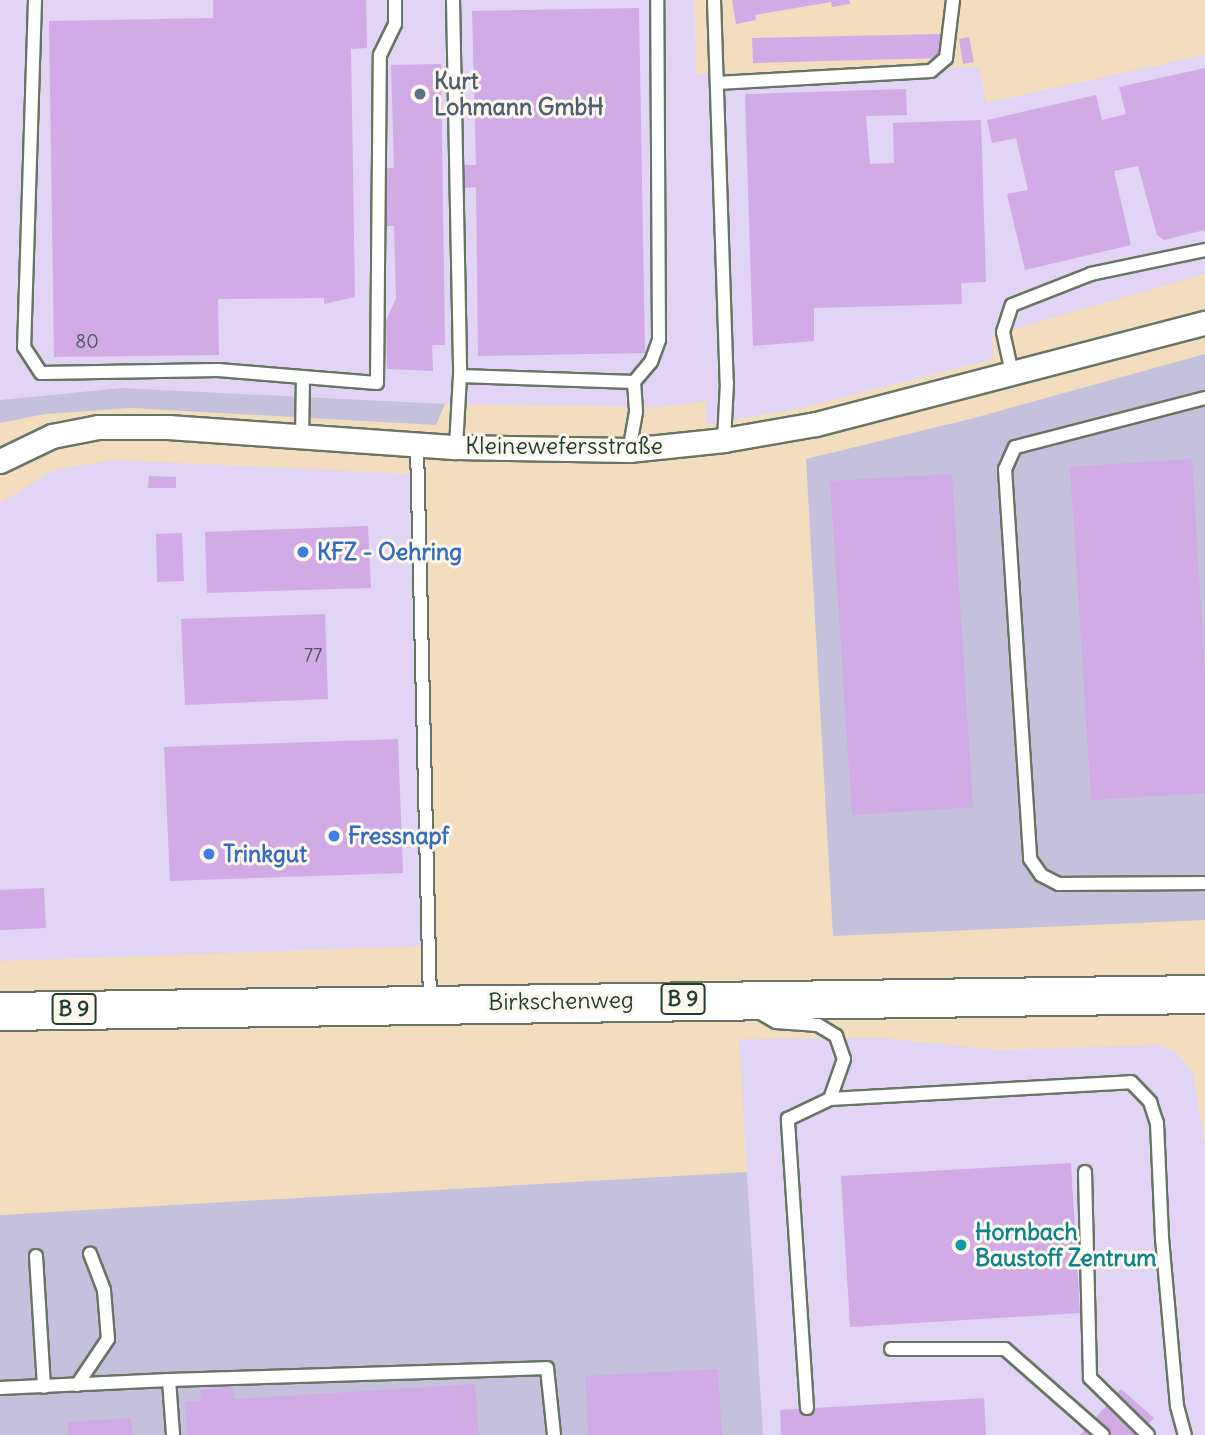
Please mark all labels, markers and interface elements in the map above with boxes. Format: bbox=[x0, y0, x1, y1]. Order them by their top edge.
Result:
place label: Kurt Lohmann GmbH bbox=[434, 67, 604, 121]
marker: Kurt Lohmann GmbH bbox=[412, 86, 428, 102]
house number: 80 bbox=[75, 331, 99, 353]
street label: Kleinewefersstraße bbox=[465, 432, 663, 460]
place label: KFZ - Oehring bbox=[317, 538, 462, 566]
marker: KFZ - Oehring bbox=[295, 544, 311, 560]
house number: 77 bbox=[304, 645, 322, 667]
place label: Fressnapf bbox=[348, 822, 449, 850]
marker: Fressnapf bbox=[326, 828, 342, 844]
place label: Trinkgut bbox=[223, 840, 307, 868]
marker: Trinkgut bbox=[201, 846, 217, 862]
road number: B 9 bbox=[660, 982, 706, 1016]
street label: Birkschenweg bbox=[488, 986, 634, 1016]
road number: B 9 bbox=[51, 992, 97, 1026]
place label: Hornbach Baustoff Zentrum bbox=[975, 1218, 1156, 1272]
marker: Hornbach Baustoff Zentrum bbox=[953, 1237, 969, 1253]

